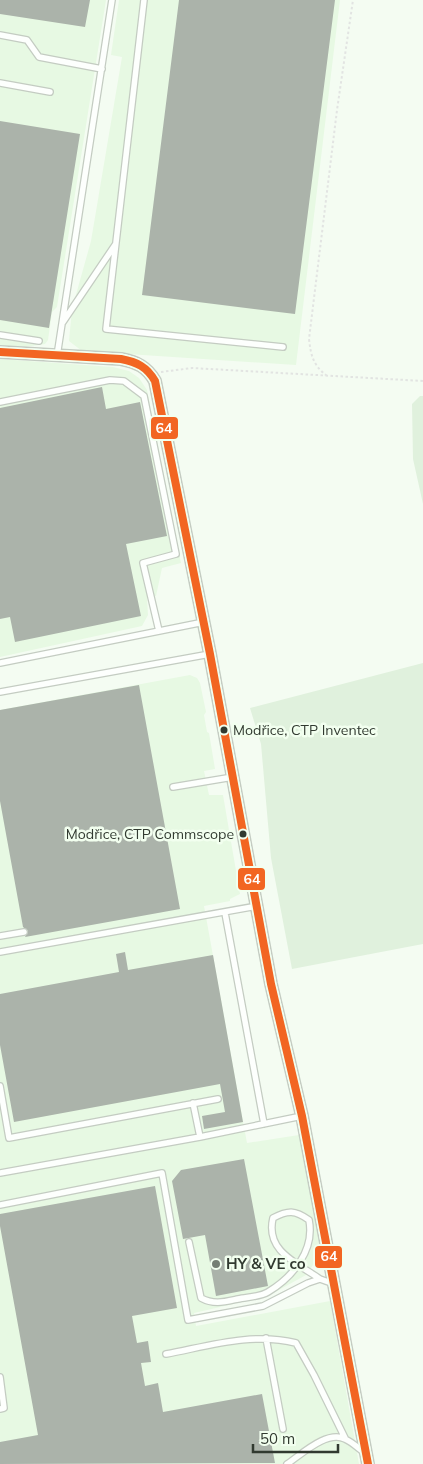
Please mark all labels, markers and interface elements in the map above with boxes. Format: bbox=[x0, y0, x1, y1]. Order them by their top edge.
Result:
line badge: 64 bbox=[150, 416, 179, 440]
text: 64 bbox=[156, 419, 173, 437]
place label: Modřice, CTP Inventec bbox=[233, 721, 376, 739]
marker: Modřice, CTP Inventec bbox=[219, 725, 229, 735]
place label: Modřice, CTP Commscope bbox=[66, 825, 234, 843]
marker: Modřice, CTP Commscope bbox=[238, 829, 248, 839]
line badge: 64 bbox=[237, 867, 266, 891]
text: 64 bbox=[244, 870, 261, 888]
line badge: 64 bbox=[314, 1245, 343, 1269]
text: 64 bbox=[321, 1247, 338, 1265]
place label: HY & VE co bbox=[226, 1254, 306, 1273]
marker: HY & VE co bbox=[210, 1258, 222, 1270]
scale bar bbox=[253, 1422, 338, 1454]
text: 50 m bbox=[260, 1429, 295, 1448]

